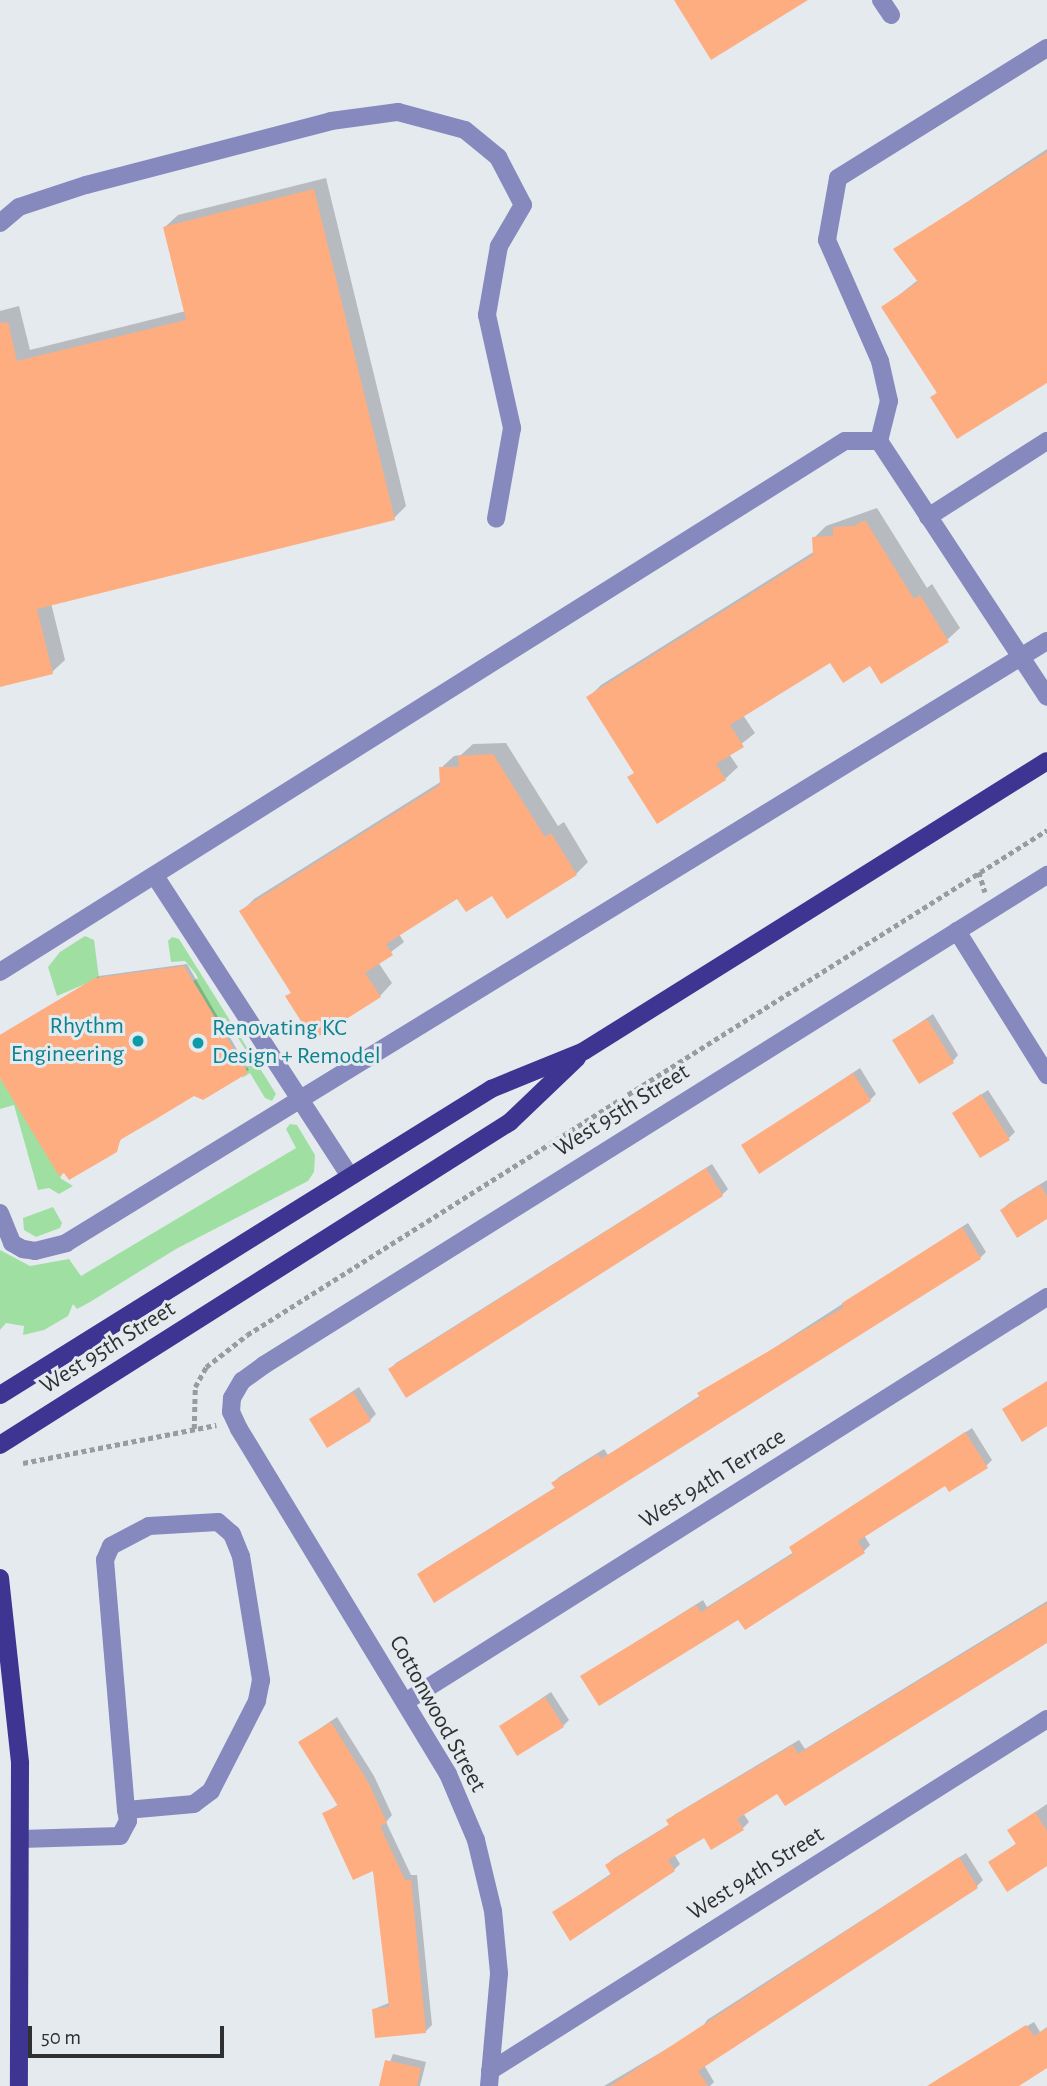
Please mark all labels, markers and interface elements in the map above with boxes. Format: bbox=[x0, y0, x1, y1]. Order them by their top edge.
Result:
place label: Rhythm Engineering bbox=[11, 1013, 124, 1069]
place label: Renovating KC Design + Remodel bbox=[212, 1015, 381, 1071]
marker: Rhythm Engineering bbox=[130, 1033, 146, 1049]
marker: Renovating KC Design + Remodel bbox=[190, 1035, 206, 1051]
street label: West 95th Street bbox=[549, 1058, 695, 1164]
street label: West 95th Street bbox=[35, 1295, 181, 1401]
street label: West 94th Terrace bbox=[635, 1423, 791, 1535]
street label: Cottonwood Street bbox=[382, 1631, 492, 1797]
street label: West 94th Street bbox=[682, 1821, 830, 1927]
scale bar bbox=[32, 2012, 228, 2056]
text: 50 m bbox=[41, 2027, 81, 2048]

